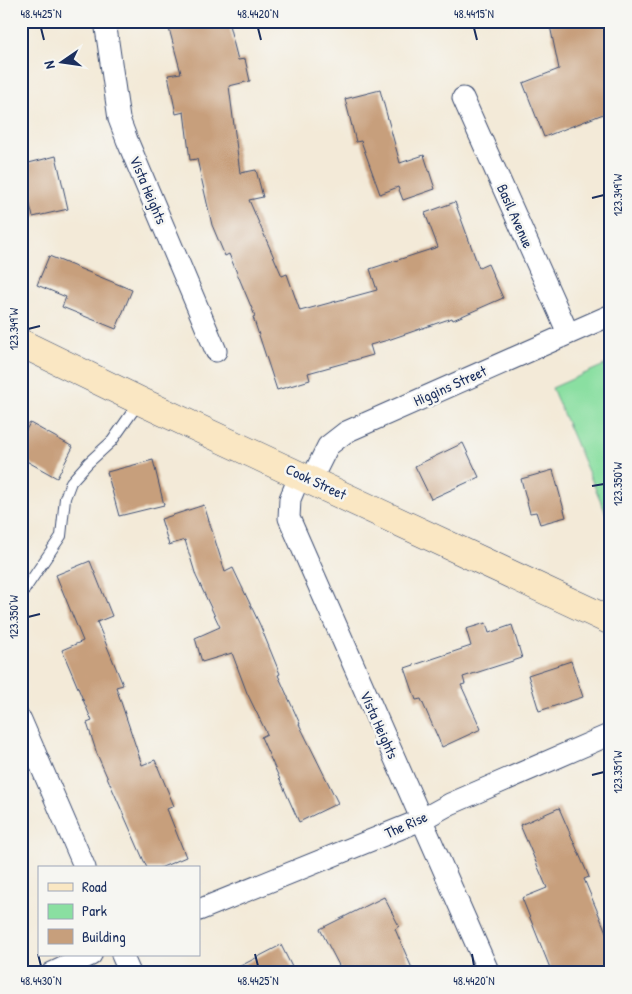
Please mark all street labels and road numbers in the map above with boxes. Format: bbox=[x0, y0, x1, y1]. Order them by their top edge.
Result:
street label: Vista Heights bbox=[125, 152, 172, 227]
street label: Basil Avenue bbox=[492, 180, 539, 251]
street label: Higgins Street bbox=[410, 360, 490, 411]
street label: Cook Street bbox=[282, 458, 351, 505]
street label: Vista Heights bbox=[355, 687, 404, 762]
street label: The Rise bbox=[381, 806, 430, 843]

